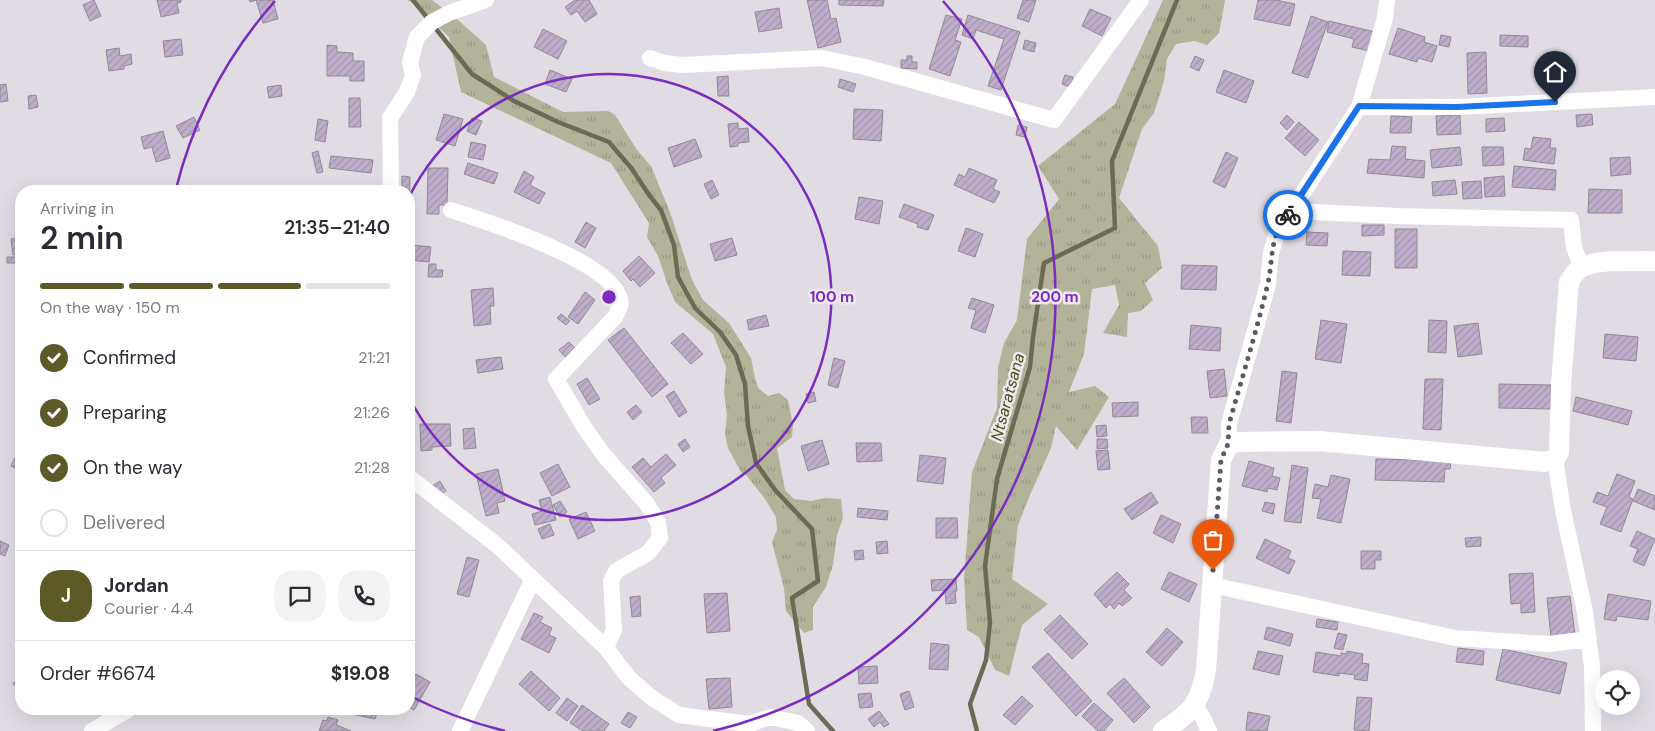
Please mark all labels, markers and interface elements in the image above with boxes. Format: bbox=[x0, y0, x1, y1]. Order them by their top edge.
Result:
pin bbox=[1534, 51, 1576, 102]
icon: home bbox=[1541, 58, 1569, 86]
courier bbox=[1263, 190, 1313, 240]
text: Arriving in bbox=[40, 198, 114, 219]
icon: bike bbox=[1274, 201, 1302, 229]
text: 21:35–21:40 bbox=[284, 215, 390, 240]
text: 2 min bbox=[40, 217, 124, 259]
text: 100 m bbox=[810, 287, 854, 307]
text: 200 m bbox=[1031, 287, 1079, 307]
centre of rings bbox=[600, 288, 618, 306]
text: On the way · 150 m bbox=[40, 297, 180, 318]
icon: check bbox=[40, 344, 68, 372]
text: Confirmed bbox=[83, 345, 176, 370]
text: 21:21 bbox=[358, 347, 390, 368]
water label: Ntsaratsana bbox=[986, 351, 1029, 443]
icon: check bbox=[40, 399, 68, 427]
text: Preparing bbox=[83, 400, 167, 425]
text: 21:26 bbox=[353, 402, 390, 423]
icon: check bbox=[40, 454, 68, 482]
text: On the way bbox=[83, 455, 183, 480]
text: 21:28 bbox=[354, 457, 390, 478]
text: Delivered bbox=[83, 510, 165, 535]
pin bbox=[1192, 519, 1234, 570]
icon: bag bbox=[1199, 526, 1227, 554]
button: chat bbox=[274, 570, 326, 622]
button: phone bbox=[338, 570, 390, 622]
text: Jordan bbox=[104, 573, 169, 598]
text: J bbox=[61, 583, 71, 608]
text: Courier · 4.4 bbox=[104, 598, 193, 619]
text: Order #6674 bbox=[40, 661, 155, 686]
text: $19.08 bbox=[331, 661, 390, 686]
map controls bbox=[1595, 670, 1640, 715]
button: locate bbox=[1595, 670, 1640, 715]

